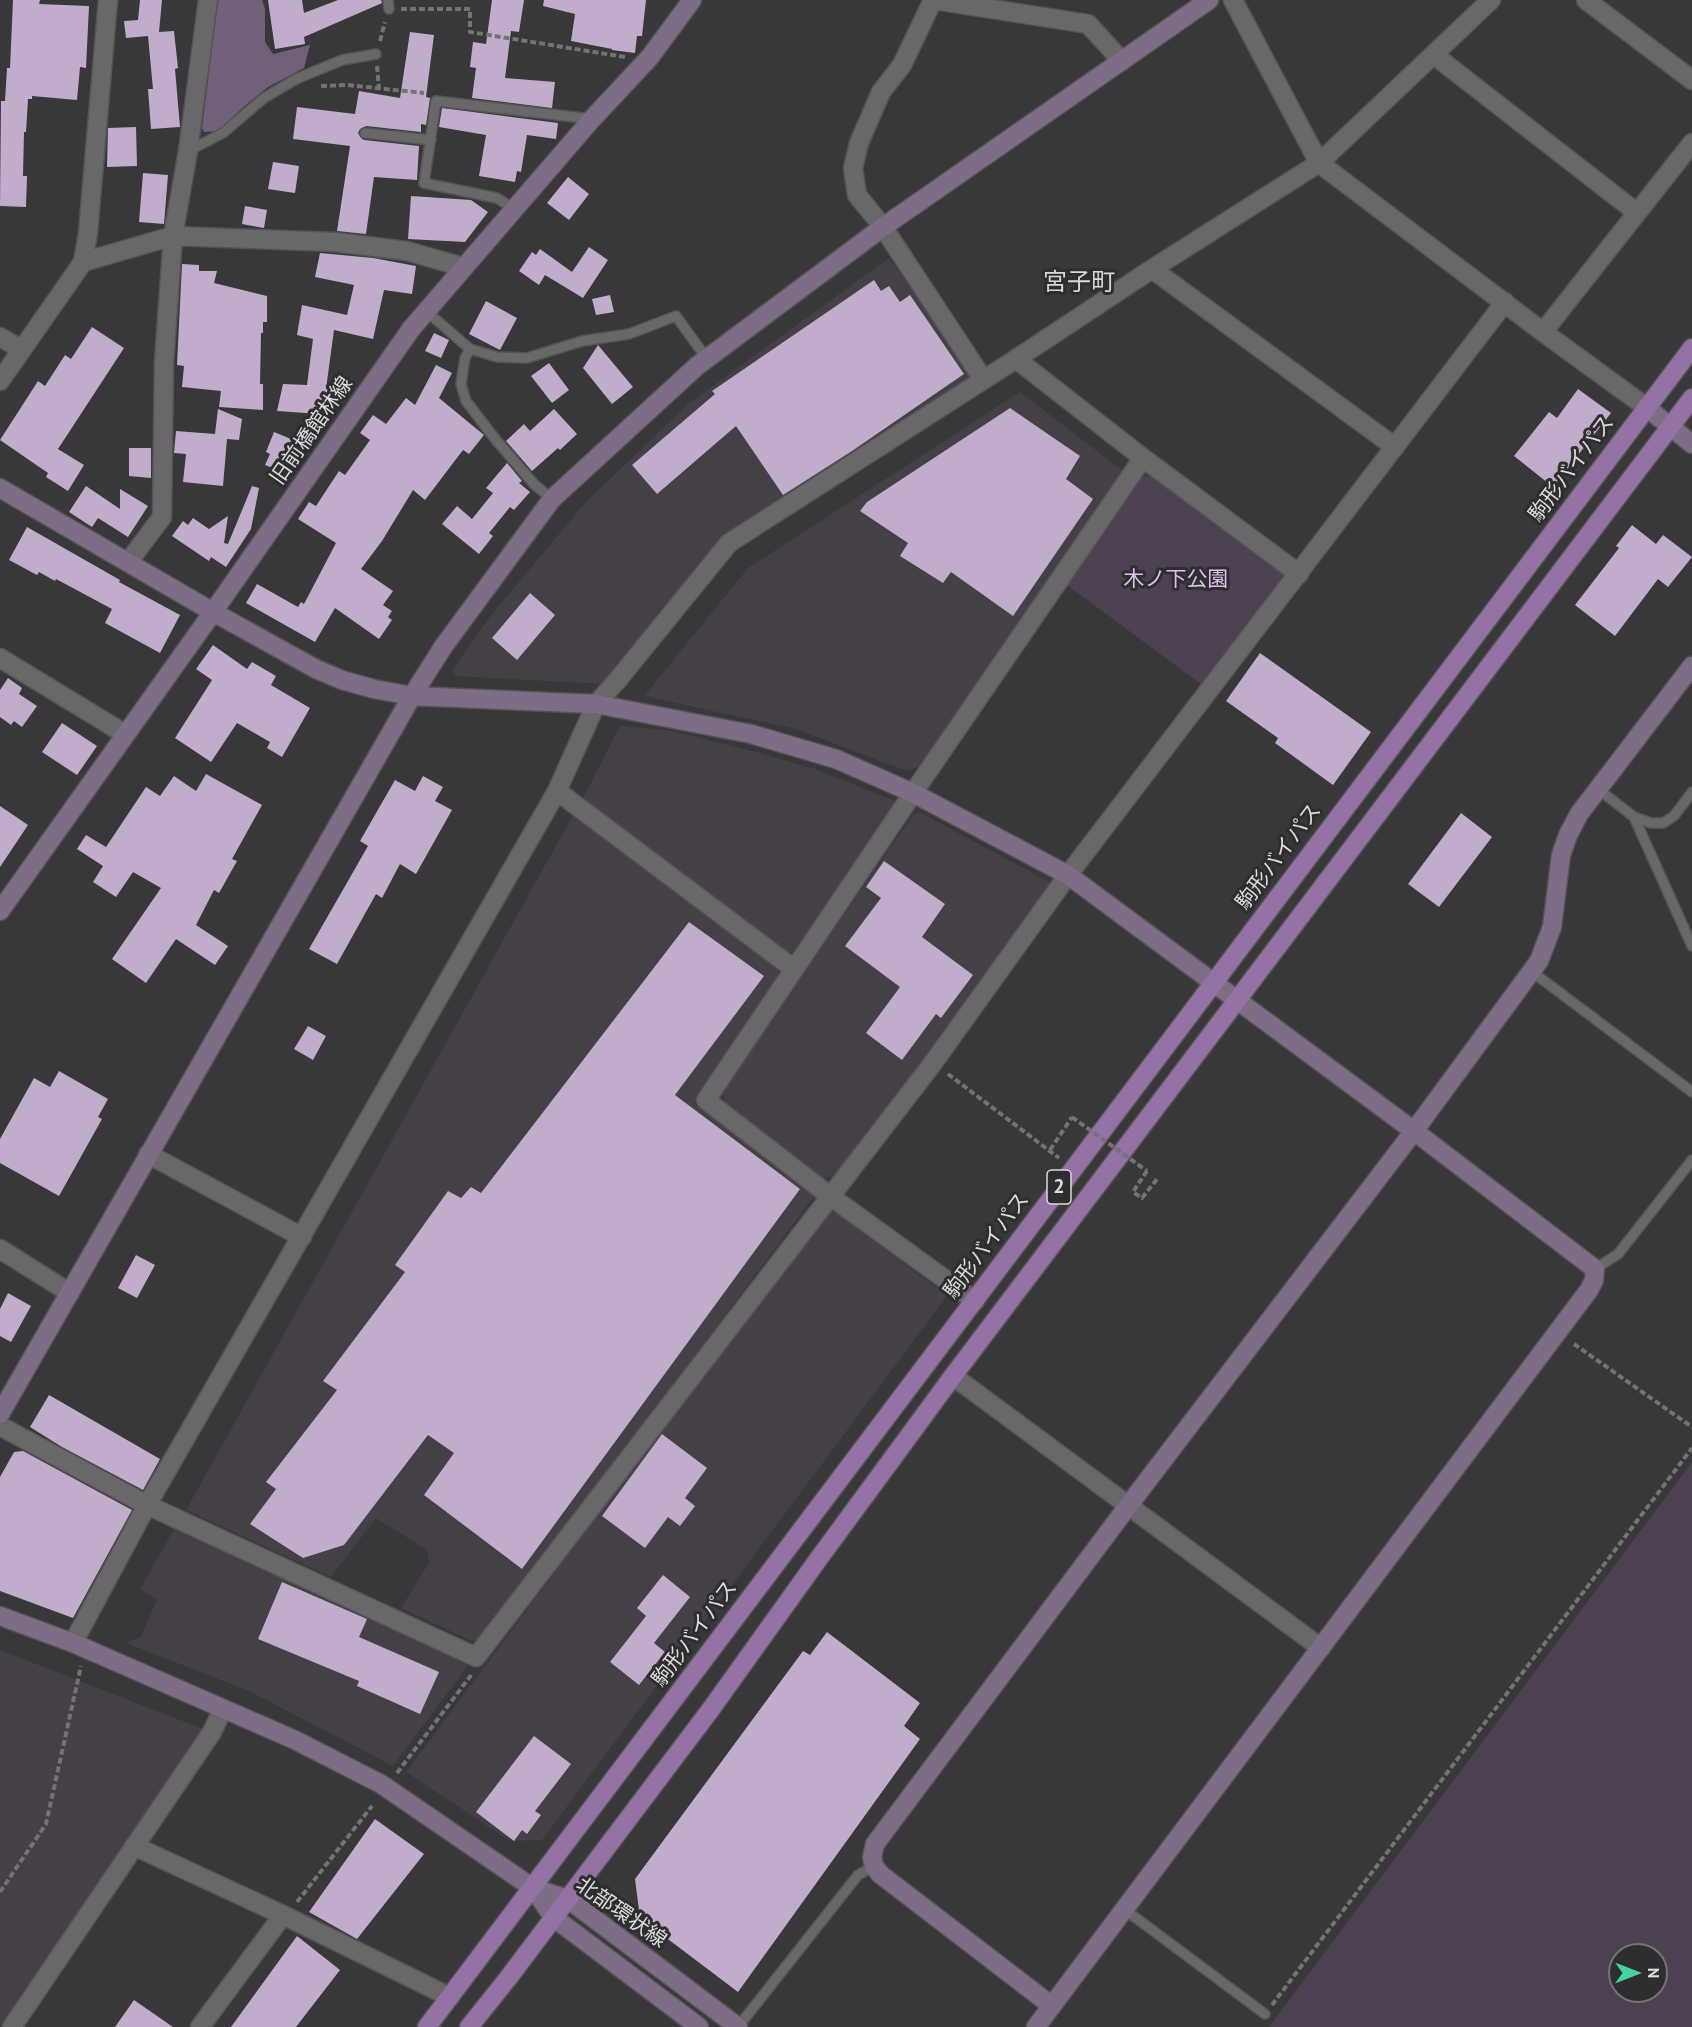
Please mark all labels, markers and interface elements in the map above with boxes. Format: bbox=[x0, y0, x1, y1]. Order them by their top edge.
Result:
district label: 宮子町 bbox=[1043, 269, 1115, 297]
street label: 旧前橋館林線 bbox=[266, 372, 358, 490]
street label: 駒形バイパス bbox=[1524, 411, 1620, 527]
park label: 木ノ下公園 bbox=[1124, 567, 1228, 593]
street label: 駒形バイパス bbox=[1231, 799, 1327, 915]
road number: 2 bbox=[1047, 1170, 1071, 1204]
street label: 駒形バイパス bbox=[939, 1188, 1035, 1304]
street label: 駒形バイパス bbox=[647, 1576, 743, 1692]
street label: 北部環状線 bbox=[571, 1873, 671, 1953]
north arrow bbox=[1608, 1943, 1668, 2003]
text: N bbox=[1644, 1968, 1664, 1978]

